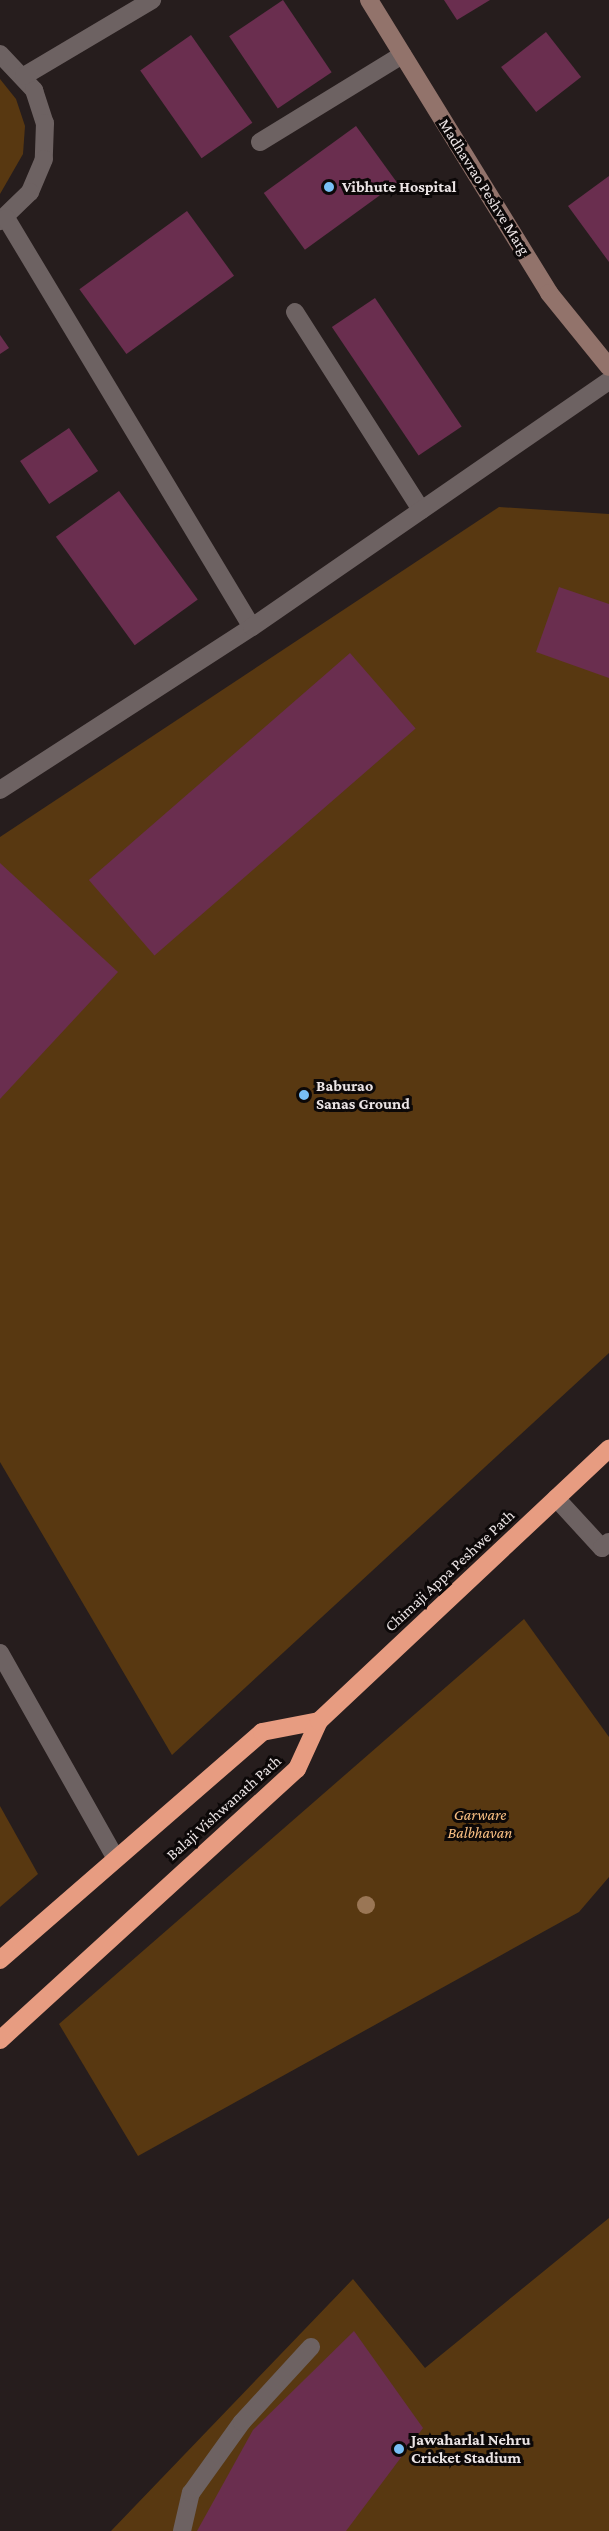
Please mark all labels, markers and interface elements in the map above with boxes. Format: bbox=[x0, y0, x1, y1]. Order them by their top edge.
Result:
street label: Madhavrao Peshve Marg bbox=[434, 115, 534, 259]
place label: Vibhute Hospital bbox=[342, 177, 456, 197]
marker: Vibhute Hospital bbox=[320, 178, 338, 196]
place label: Baburao Sanas Ground bbox=[316, 1076, 410, 1114]
marker: Baburao Sanas Ground bbox=[297, 1088, 311, 1102]
street label: Chimaji Appa Peshwe Path bbox=[381, 1506, 519, 1636]
street label: Balaji Vishwanath Path bbox=[163, 1751, 285, 1865]
park label: Garware Balbhavan bbox=[448, 1805, 512, 1843]
place label: Jawaharlal Nehru Cricket Stadium bbox=[411, 2430, 530, 2468]
marker: Jawaharlal Nehru Cricket Stadium bbox=[392, 2442, 406, 2456]

